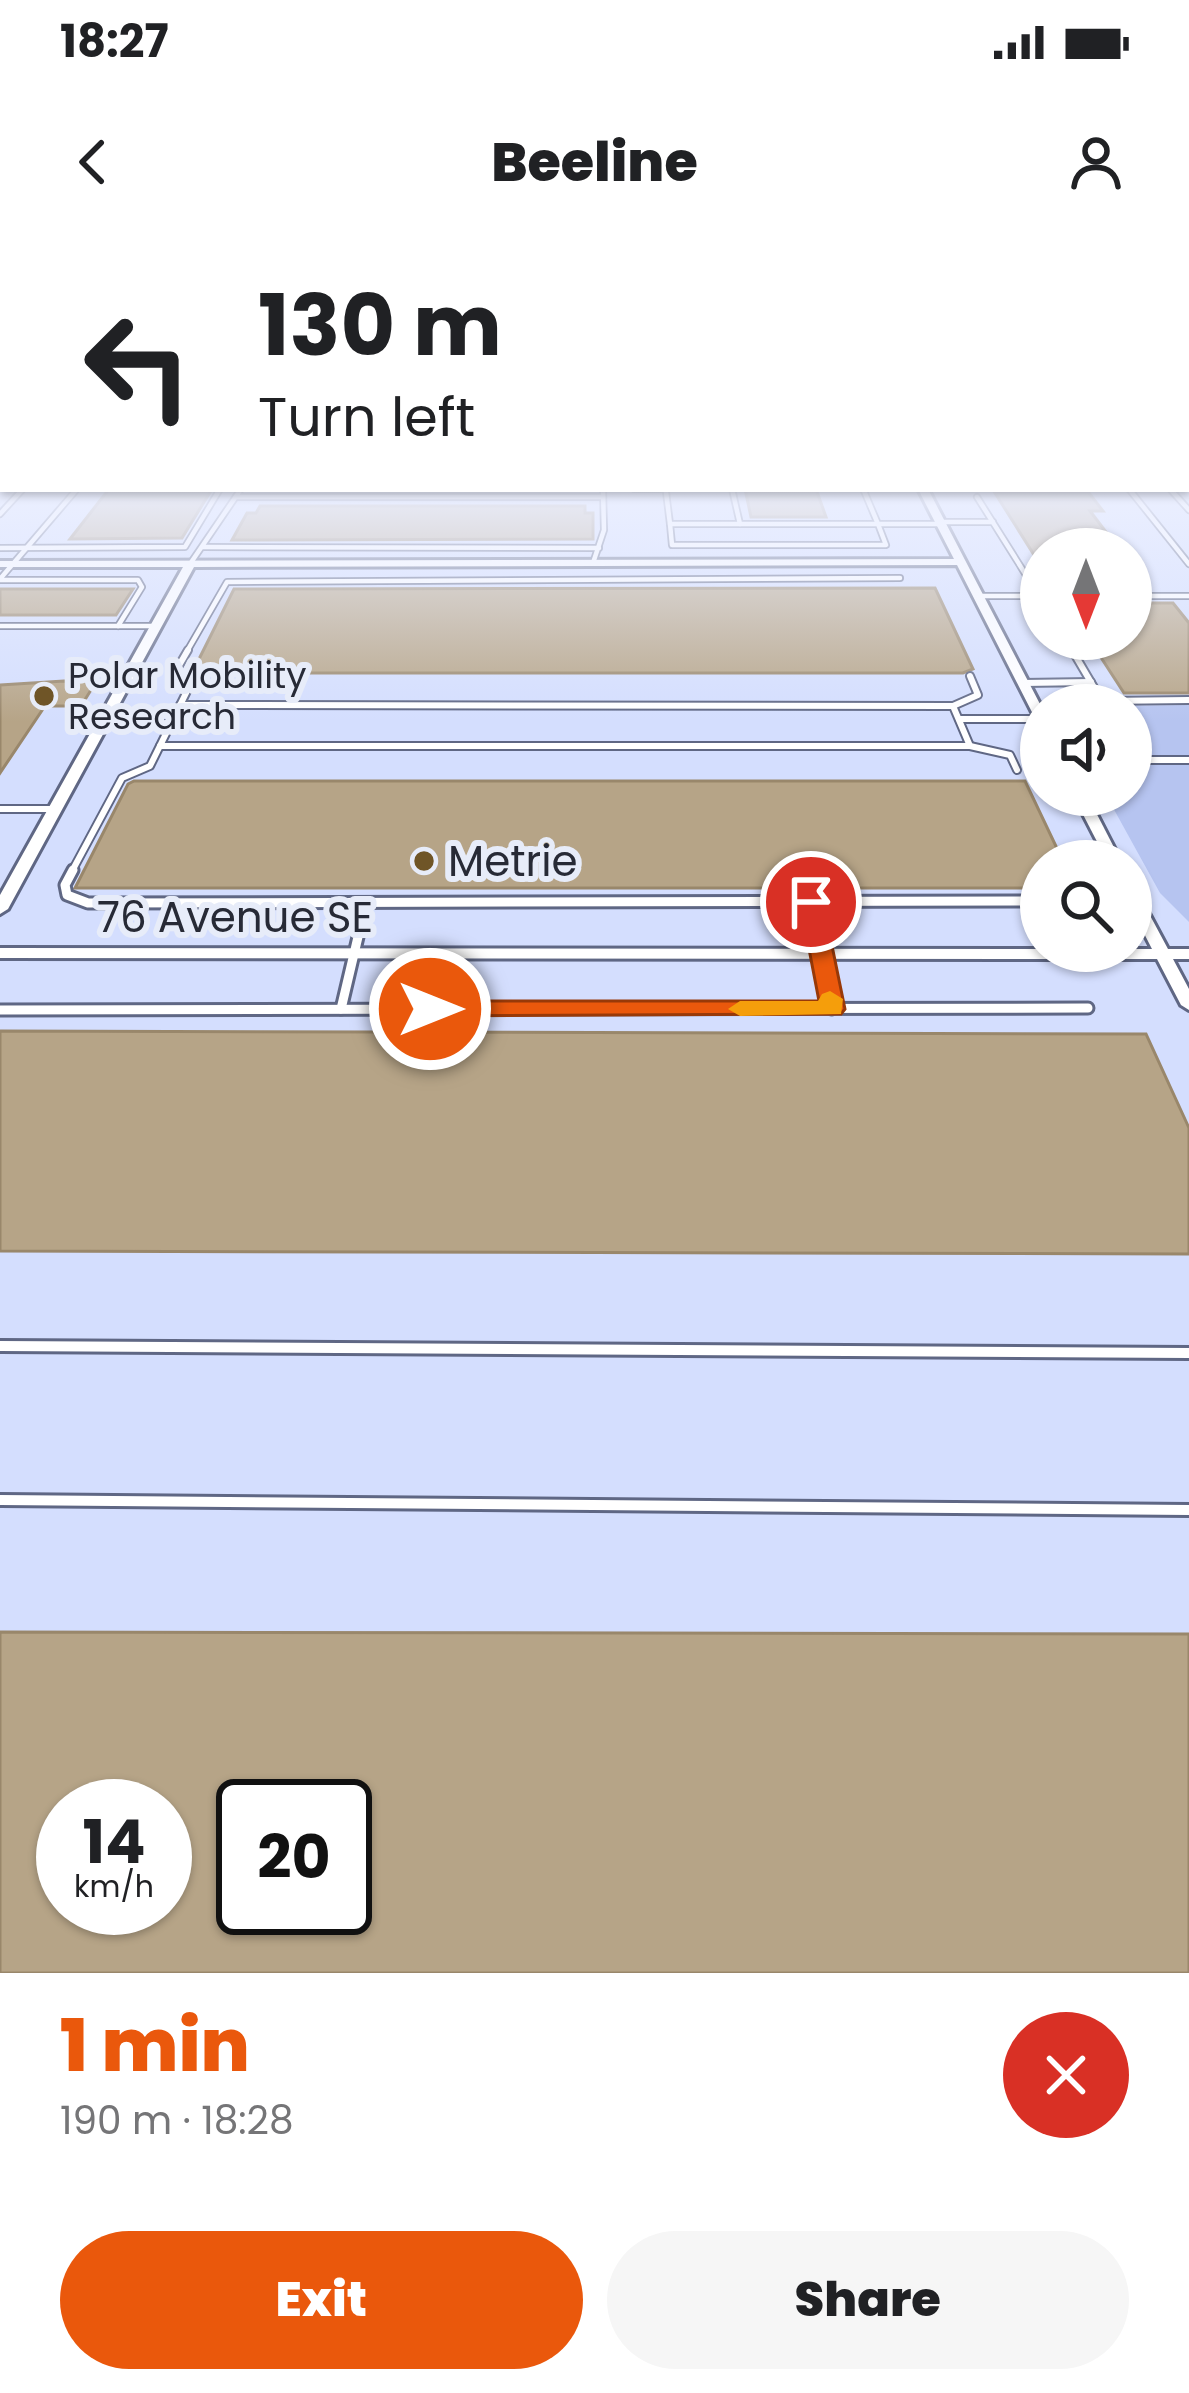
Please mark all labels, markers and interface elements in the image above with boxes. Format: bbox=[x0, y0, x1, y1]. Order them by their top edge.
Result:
text: 18:27 bbox=[60, 10, 169, 73]
text: Beeline bbox=[491, 124, 698, 200]
icon: back bbox=[60, 129, 126, 195]
icon: person bbox=[1063, 129, 1129, 195]
text: 130 m bbox=[258, 267, 502, 384]
icon: left bbox=[60, 288, 216, 444]
text: Turn left bbox=[258, 379, 475, 455]
north arrow bbox=[1020, 528, 1152, 660]
map controls bbox=[1020, 528, 1152, 972]
place label: Polar Mobility Research bbox=[68, 650, 306, 742]
marker: Polar Mobility Research bbox=[31, 683, 57, 709]
button: sound bbox=[1020, 684, 1152, 816]
place label: Metrie bbox=[448, 832, 578, 891]
button: search bbox=[1020, 840, 1152, 972]
marker: Metrie bbox=[411, 848, 437, 874]
pin bbox=[760, 851, 862, 953]
icon: arrive bbox=[778, 869, 844, 935]
street label: 76 Avenue SE bbox=[97, 888, 373, 947]
position arrow bbox=[367, 946, 493, 1072]
speed limit sign: 20 bbox=[216, 1779, 372, 1935]
text: 14 bbox=[82, 1800, 146, 1884]
text: km/h bbox=[74, 1865, 154, 1908]
text: 1 min bbox=[60, 1995, 250, 2096]
button: close bbox=[1003, 2012, 1129, 2138]
text: 190 m · 18:28 bbox=[60, 2093, 294, 2148]
button: Exit bbox=[60, 2231, 583, 2369]
button: Share bbox=[607, 2231, 1129, 2369]

